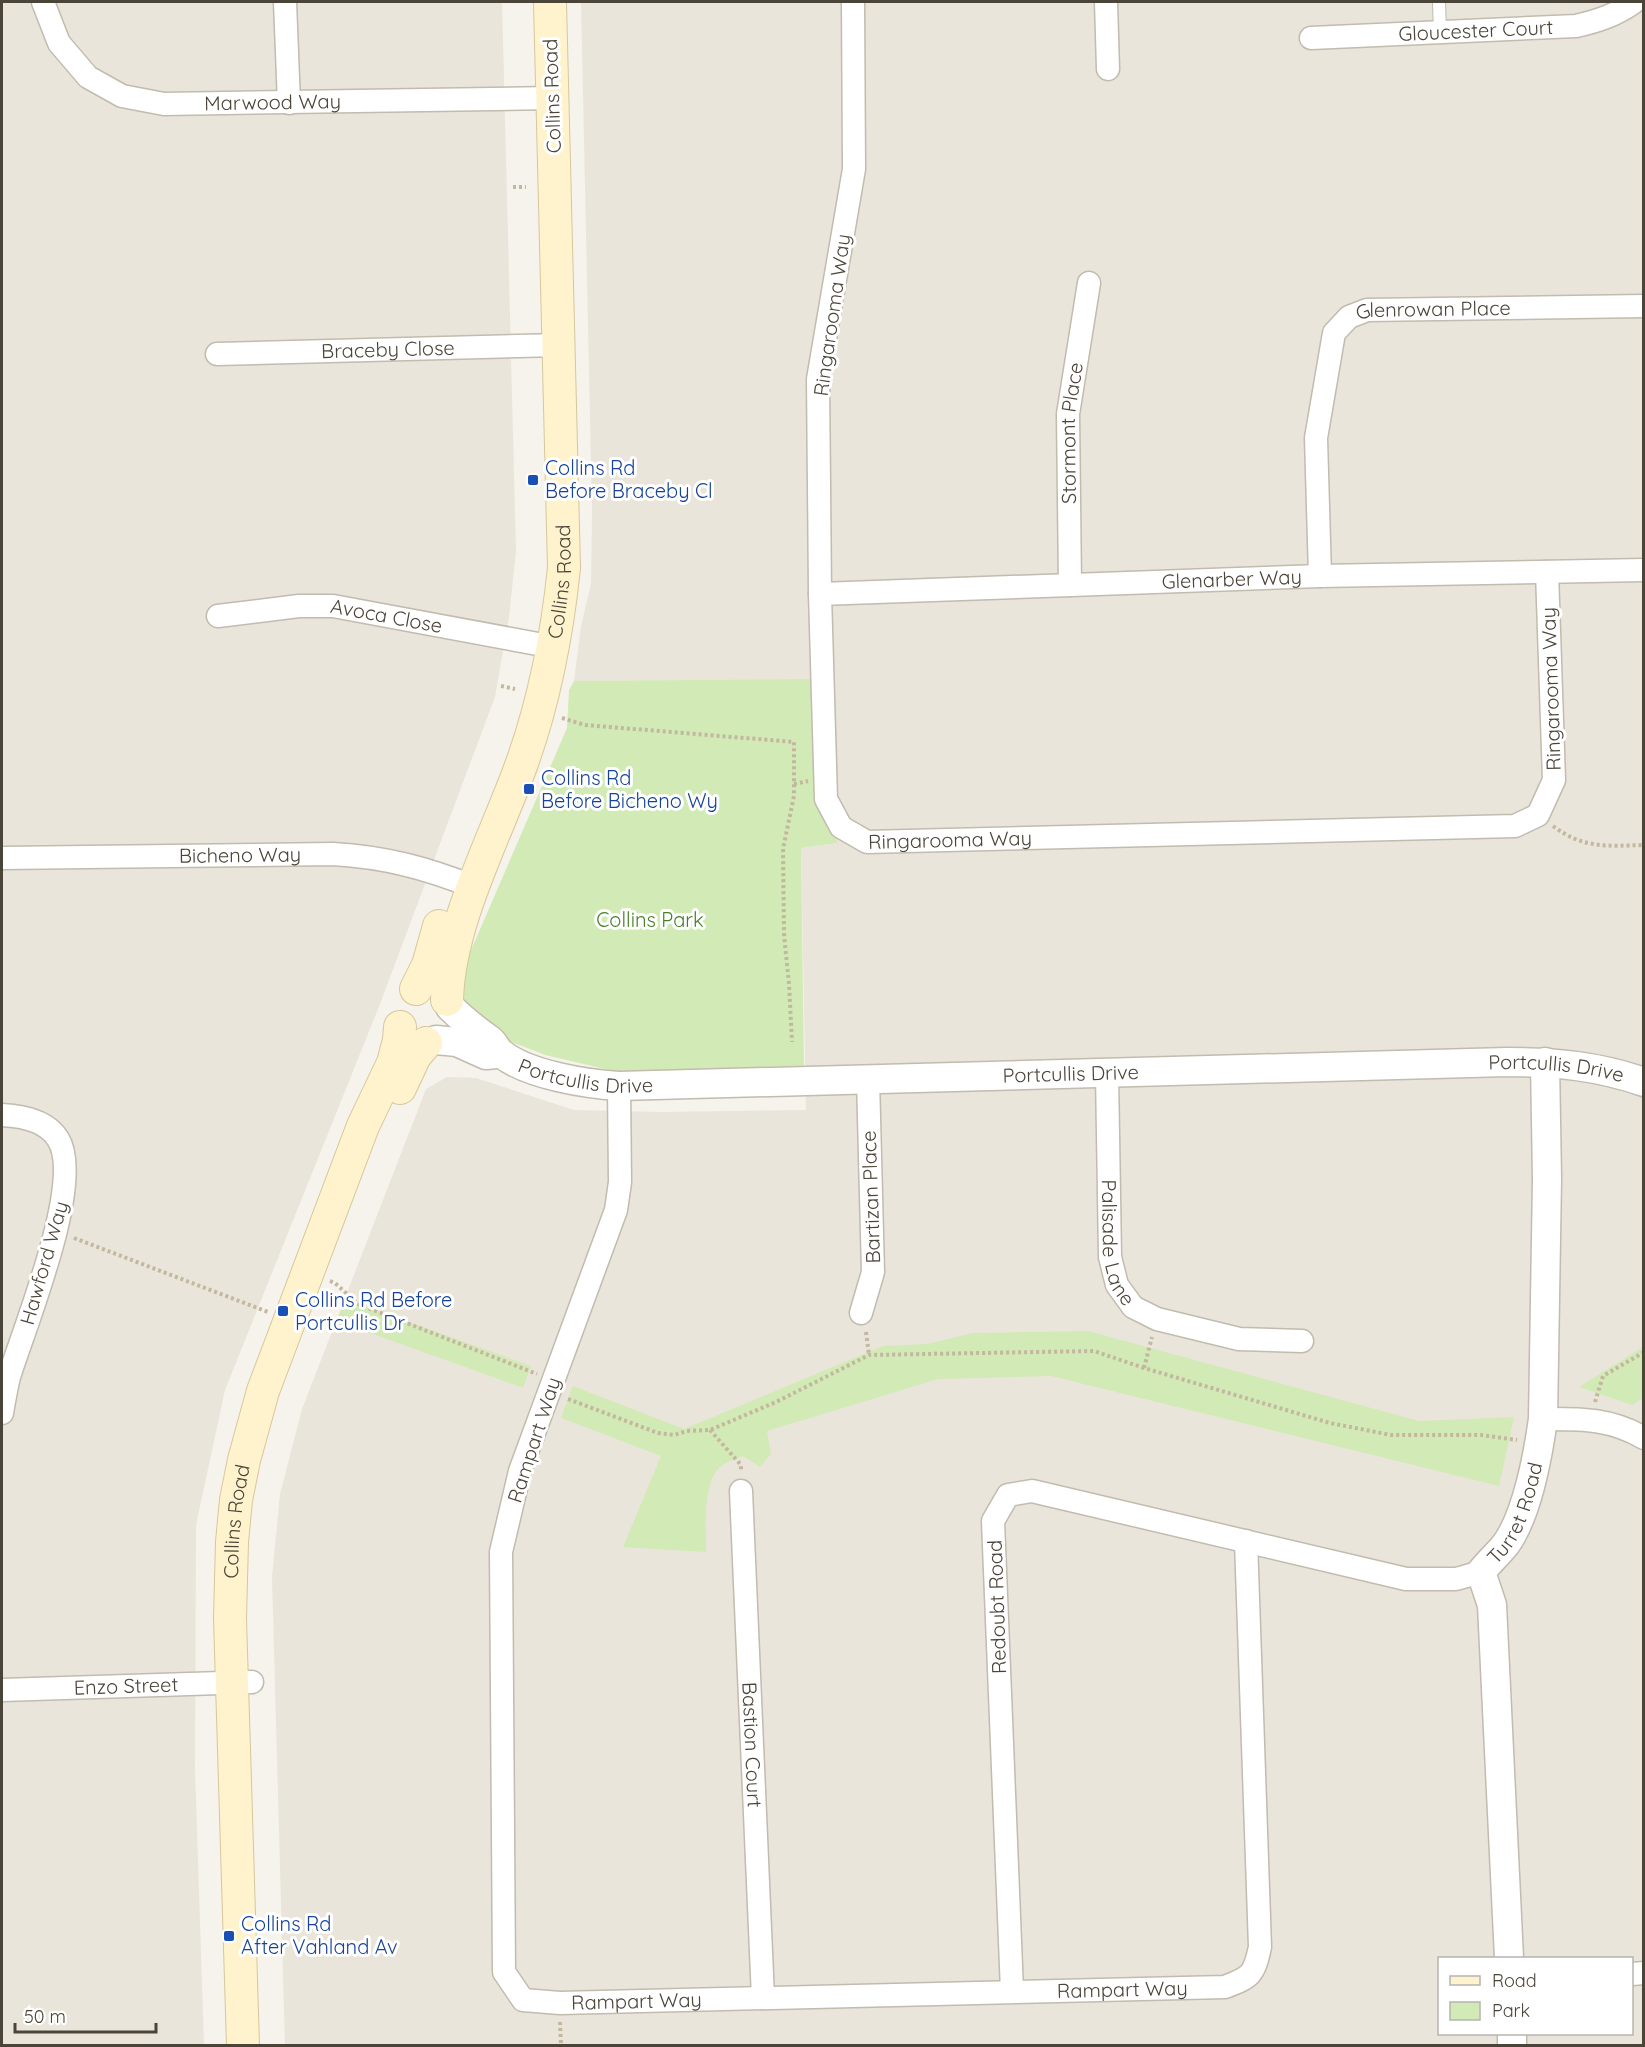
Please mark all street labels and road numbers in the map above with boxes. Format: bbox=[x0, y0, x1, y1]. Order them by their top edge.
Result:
street label: Gloucester Court bbox=[1398, 14, 1554, 46]
street label: Collins Road bbox=[537, 38, 566, 154]
street label: Marwood Way bbox=[204, 88, 341, 115]
street label: Ringarooma Way bbox=[808, 232, 855, 398]
street label: Glenrowan Place bbox=[1352, 295, 1511, 325]
street label: Braceby Close bbox=[321, 335, 455, 363]
street label: Stormont Place bbox=[1055, 360, 1088, 504]
street label: Collins Road bbox=[542, 524, 576, 640]
street label: Glenarber Way bbox=[1161, 564, 1302, 594]
street label: Avoca Close bbox=[329, 593, 444, 638]
street label: Ringarooma Way bbox=[1535, 607, 1566, 771]
street label: Ringarooma Way bbox=[868, 825, 1032, 854]
street label: Bicheno Way bbox=[179, 841, 301, 868]
street label: Portcullis Drive bbox=[1488, 1049, 1627, 1087]
street label: Portcullis Drive bbox=[515, 1053, 653, 1098]
street label: Portcullis Drive bbox=[1002, 1059, 1139, 1088]
street label: Bartizan Place bbox=[856, 1130, 885, 1264]
street label: Palisade Lane bbox=[1097, 1179, 1141, 1310]
street label: Hawford Way bbox=[14, 1198, 73, 1328]
street label: Rampart Way bbox=[501, 1374, 566, 1506]
street label: Turret Road bbox=[1482, 1460, 1547, 1569]
street label: Collins Road bbox=[218, 1462, 255, 1579]
street label: Redoubt Road bbox=[982, 1540, 1011, 1674]
street label: Enzo Street bbox=[73, 1671, 179, 1700]
street label: Bastion Court bbox=[737, 1681, 768, 1808]
street label: Rampart Way bbox=[1057, 1975, 1188, 2003]
street label: Rampart Way bbox=[571, 1987, 702, 2015]

